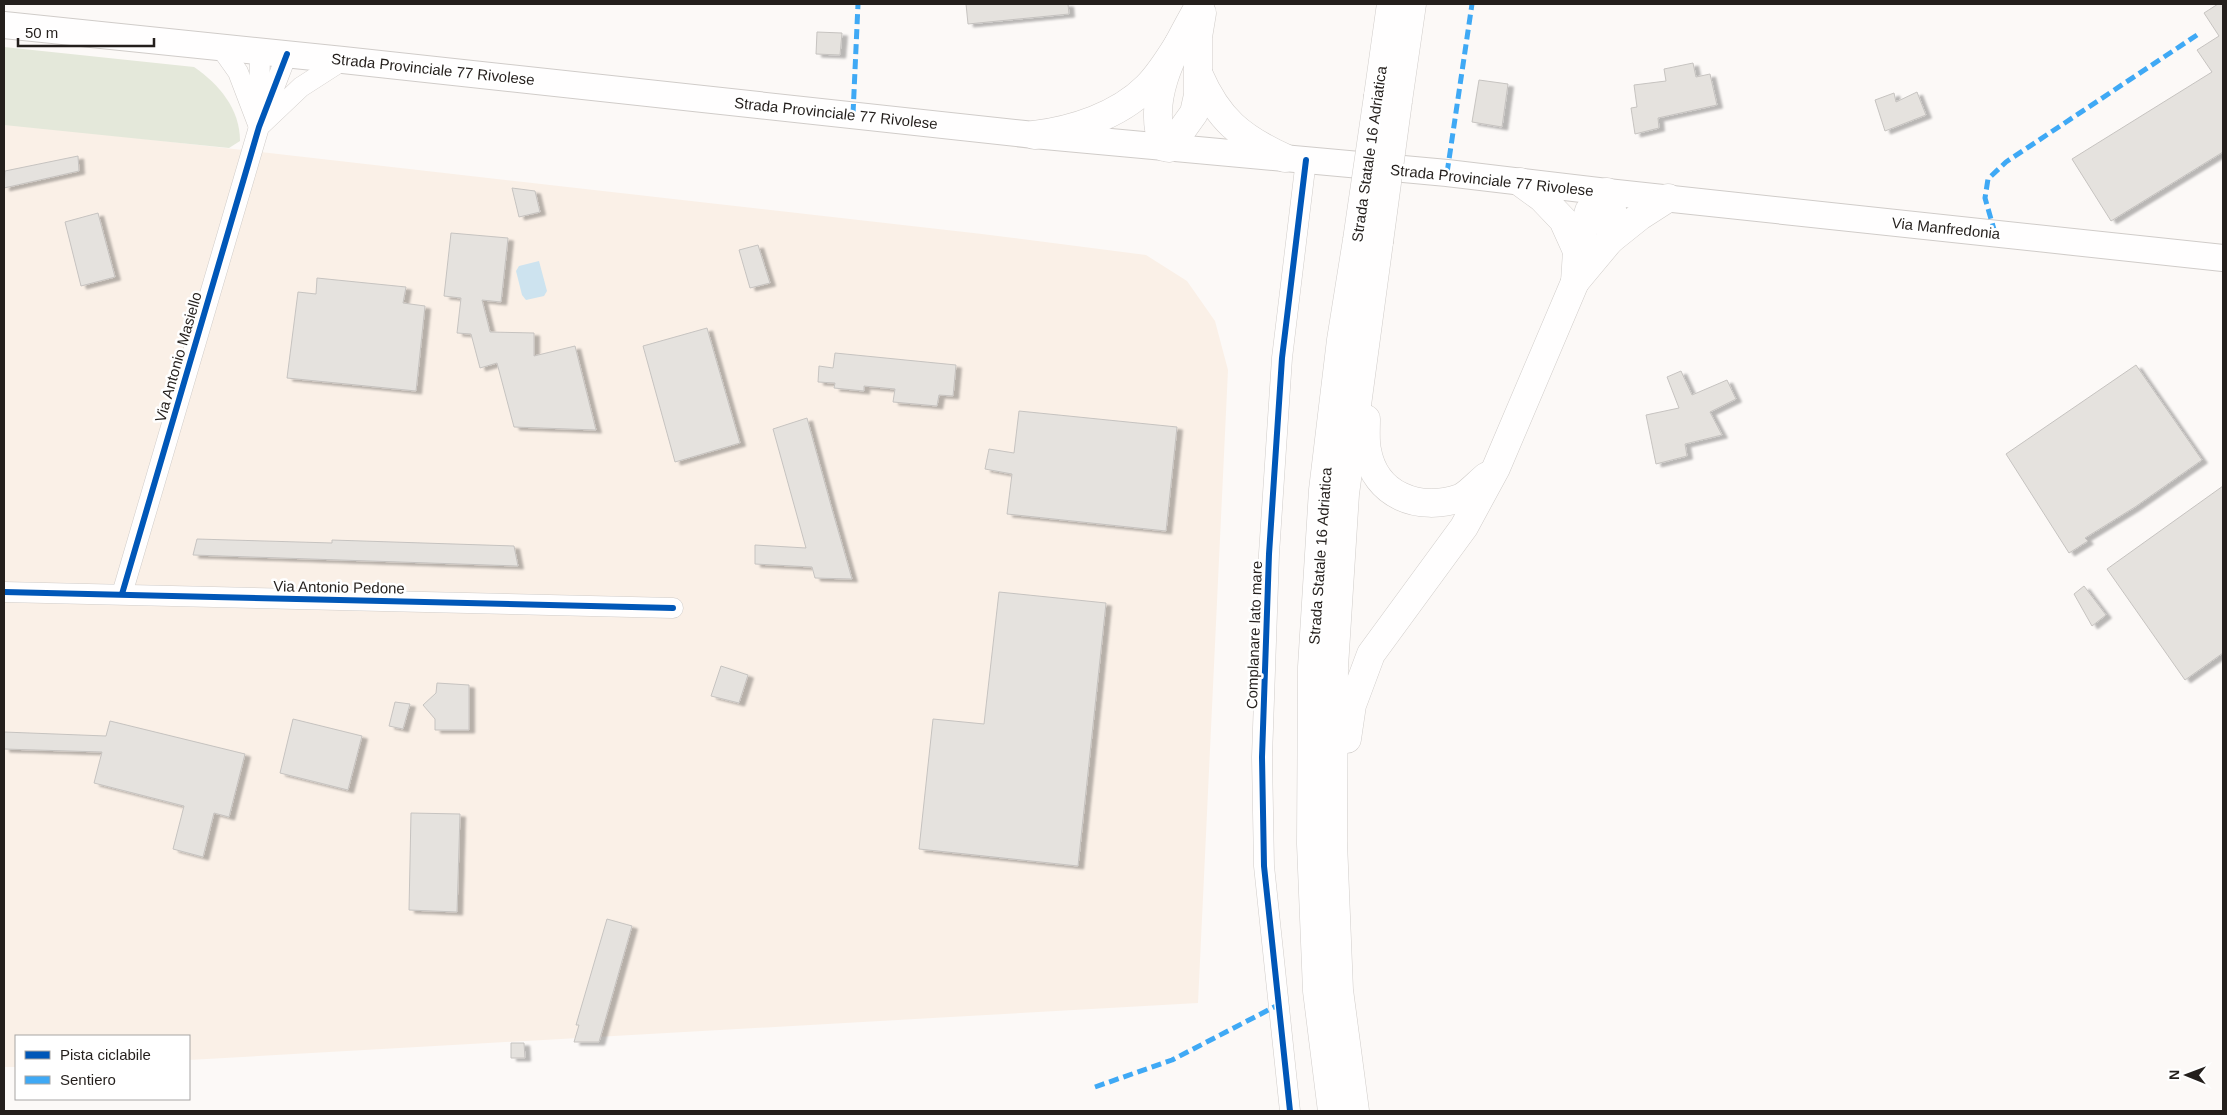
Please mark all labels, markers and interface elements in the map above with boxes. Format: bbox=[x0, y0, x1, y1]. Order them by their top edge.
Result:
scale bar bbox=[18, 15, 154, 47]
text: 50 m bbox=[25, 24, 58, 41]
street label: Strada Provinciale 77 Rivolese bbox=[331, 50, 535, 88]
street label: Strada Statale 16 Adriatica bbox=[1348, 64, 1390, 243]
street label: Strada Provinciale 77 Rivolese bbox=[734, 94, 938, 132]
street label: Strada Provinciale 77 Rivolese bbox=[1390, 161, 1594, 199]
street label: Via Manfredonia bbox=[1891, 214, 2002, 242]
street label: Via Antonio Masiello bbox=[151, 290, 205, 424]
street label: Strada Statale 16 Adriatica bbox=[1305, 466, 1335, 645]
street label: Complanare lato mare bbox=[1243, 561, 1265, 709]
street label: Via Antonio Pedone bbox=[273, 577, 405, 597]
legend bbox=[15, 1035, 190, 1100]
text: Pista ciclabile bbox=[60, 1046, 151, 1063]
north arrow bbox=[2162, 1050, 2212, 1100]
text: N bbox=[2166, 1070, 2182, 1080]
text: Sentiero bbox=[60, 1071, 116, 1088]

